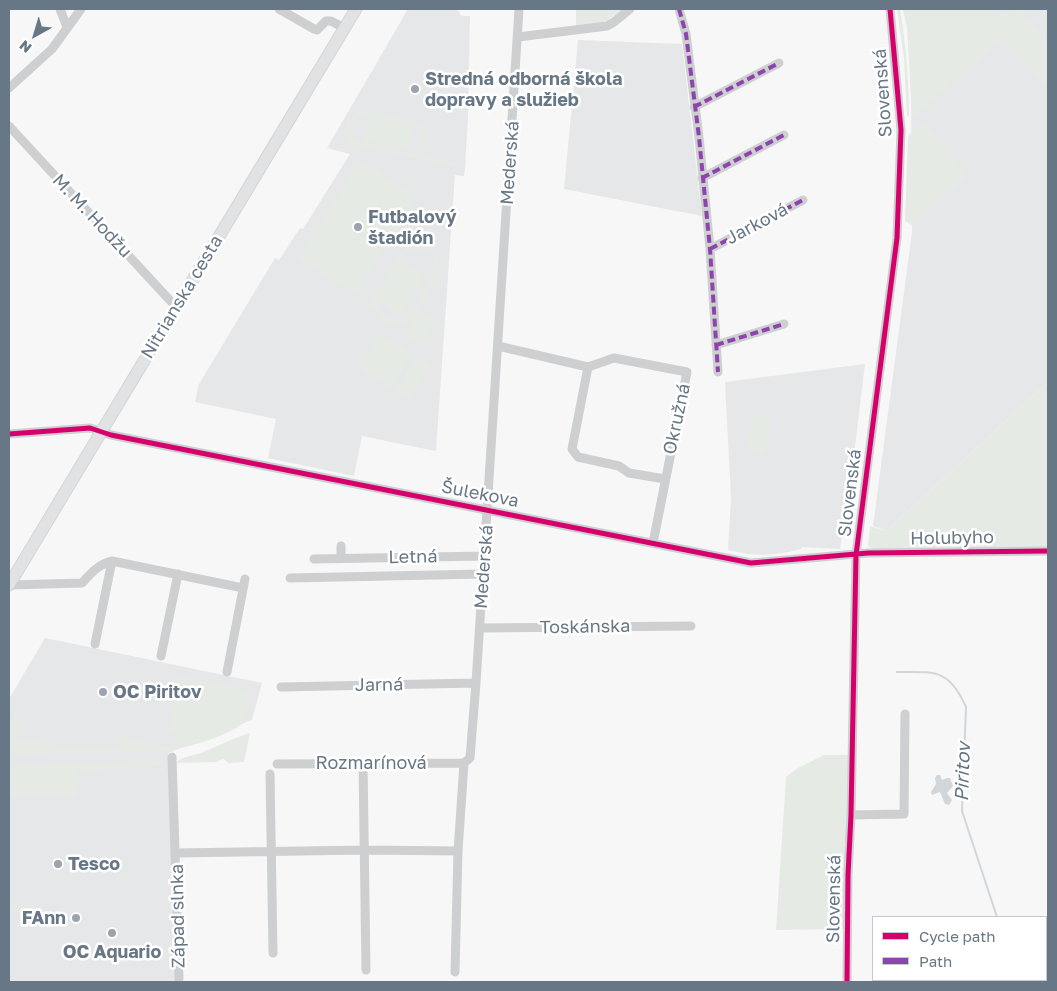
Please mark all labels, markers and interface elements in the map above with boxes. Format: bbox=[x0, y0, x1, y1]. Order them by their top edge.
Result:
north arrow bbox=[10, 10, 60, 60]
text: N bbox=[16, 37, 35, 57]
street label: Slovenská bbox=[869, 48, 897, 138]
place label: Stredná odborná škola dopravy a služieb bbox=[425, 68, 622, 110]
marker: Stredná odborná škola dopravy a služieb bbox=[409, 83, 421, 95]
street label: Mederská bbox=[496, 120, 524, 206]
street label: M. M. Hodžu bbox=[48, 170, 136, 262]
street label: Jarková bbox=[722, 199, 792, 249]
place label: Futbalový štadión bbox=[368, 206, 456, 248]
marker: Futbalový štadión bbox=[352, 221, 364, 233]
street label: Nitrianska cesta bbox=[137, 231, 227, 363]
street label: Okružná bbox=[659, 382, 695, 456]
street label: Slovenská bbox=[834, 448, 866, 538]
street label: Šulekova bbox=[439, 476, 521, 512]
street label: Mederská bbox=[470, 524, 498, 610]
street label: Holubyho bbox=[910, 526, 994, 550]
street label: Letná bbox=[388, 546, 438, 568]
street label: Toskánska bbox=[539, 615, 631, 639]
street label: Jarná bbox=[355, 674, 403, 696]
place label: OC Piritov bbox=[113, 681, 202, 703]
marker: OC Piritov bbox=[97, 686, 109, 698]
water label: Piritov bbox=[951, 742, 975, 802]
street label: Rozmarínová bbox=[315, 752, 427, 774]
place label: Tesco bbox=[68, 853, 120, 875]
street label: Slovenská bbox=[822, 855, 846, 943]
marker: Tesco bbox=[52, 858, 64, 870]
street label: Západ slnka bbox=[166, 864, 190, 968]
place label: FAnn bbox=[22, 907, 66, 929]
marker: FAnn bbox=[70, 912, 82, 924]
legend bbox=[872, 916, 1047, 981]
marker: OC Aquario bbox=[106, 927, 118, 939]
text: Cycle path bbox=[919, 927, 995, 945]
place label: OC Aquario bbox=[63, 941, 161, 963]
text: Path bbox=[919, 952, 952, 970]

